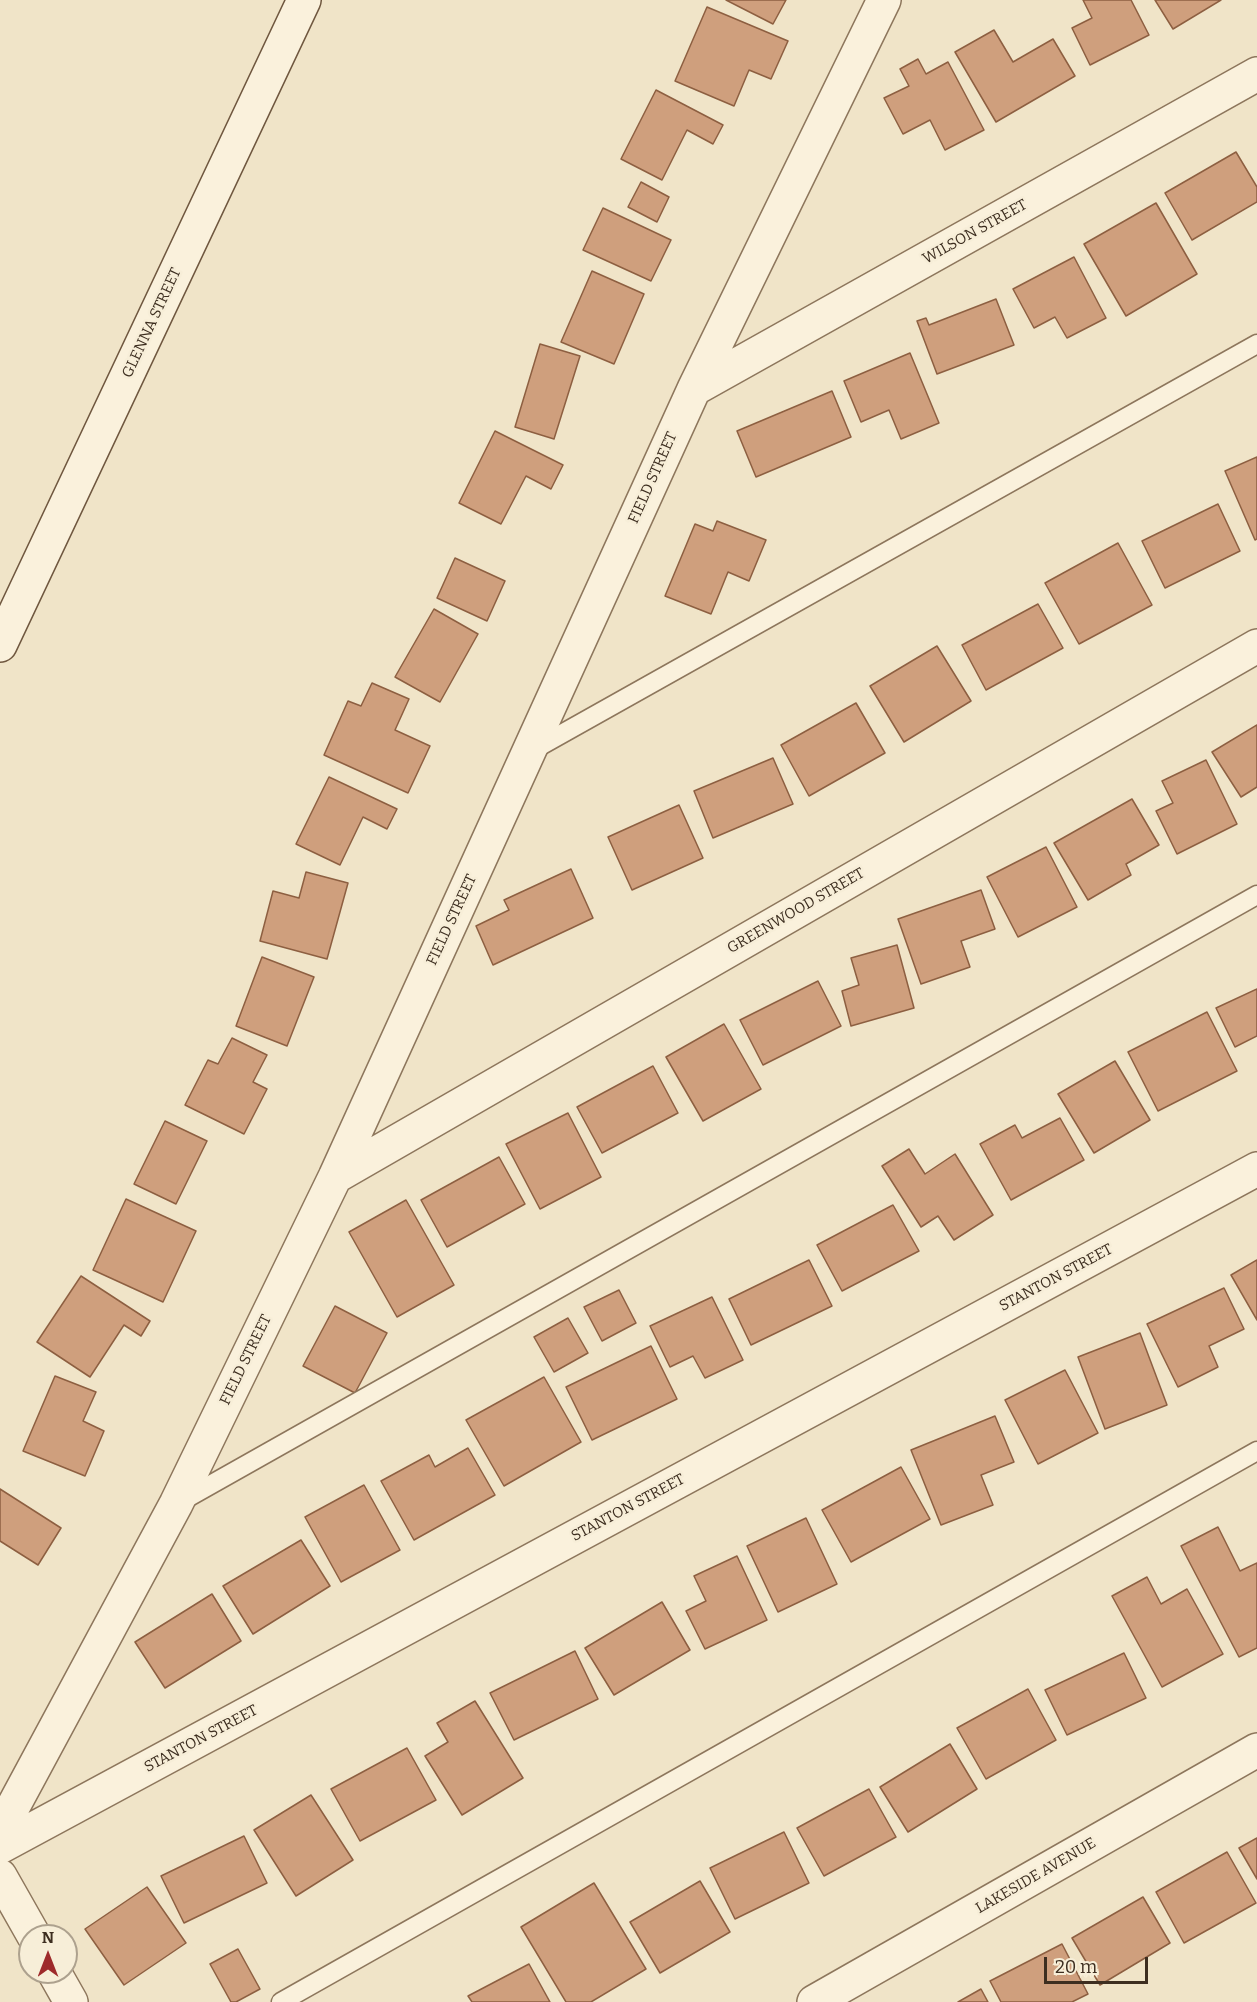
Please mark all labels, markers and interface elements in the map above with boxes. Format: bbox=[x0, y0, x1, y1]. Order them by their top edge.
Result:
street label: WILSON STREET bbox=[920, 196, 1030, 268]
street label: GLENNA STREET bbox=[119, 265, 185, 381]
street label: FIELD STREET bbox=[625, 429, 681, 527]
street label: GREENWOOD STREET bbox=[724, 864, 868, 958]
street label: FIELD STREET bbox=[423, 872, 481, 968]
street label: STANTON STREET bbox=[996, 1241, 1116, 1315]
street label: FIELD STREET bbox=[216, 1312, 276, 1408]
street label: STANTON STREET bbox=[568, 1471, 688, 1545]
street label: STANTON STREET bbox=[141, 1702, 261, 1776]
street label: LAKESIDE AVENUE bbox=[973, 1834, 1099, 1918]
north arrow bbox=[18, 1924, 78, 1984]
text: N bbox=[42, 1928, 54, 1947]
scale bar bbox=[1047, 1945, 1150, 1983]
text: 20 m bbox=[1055, 1956, 1097, 1978]

